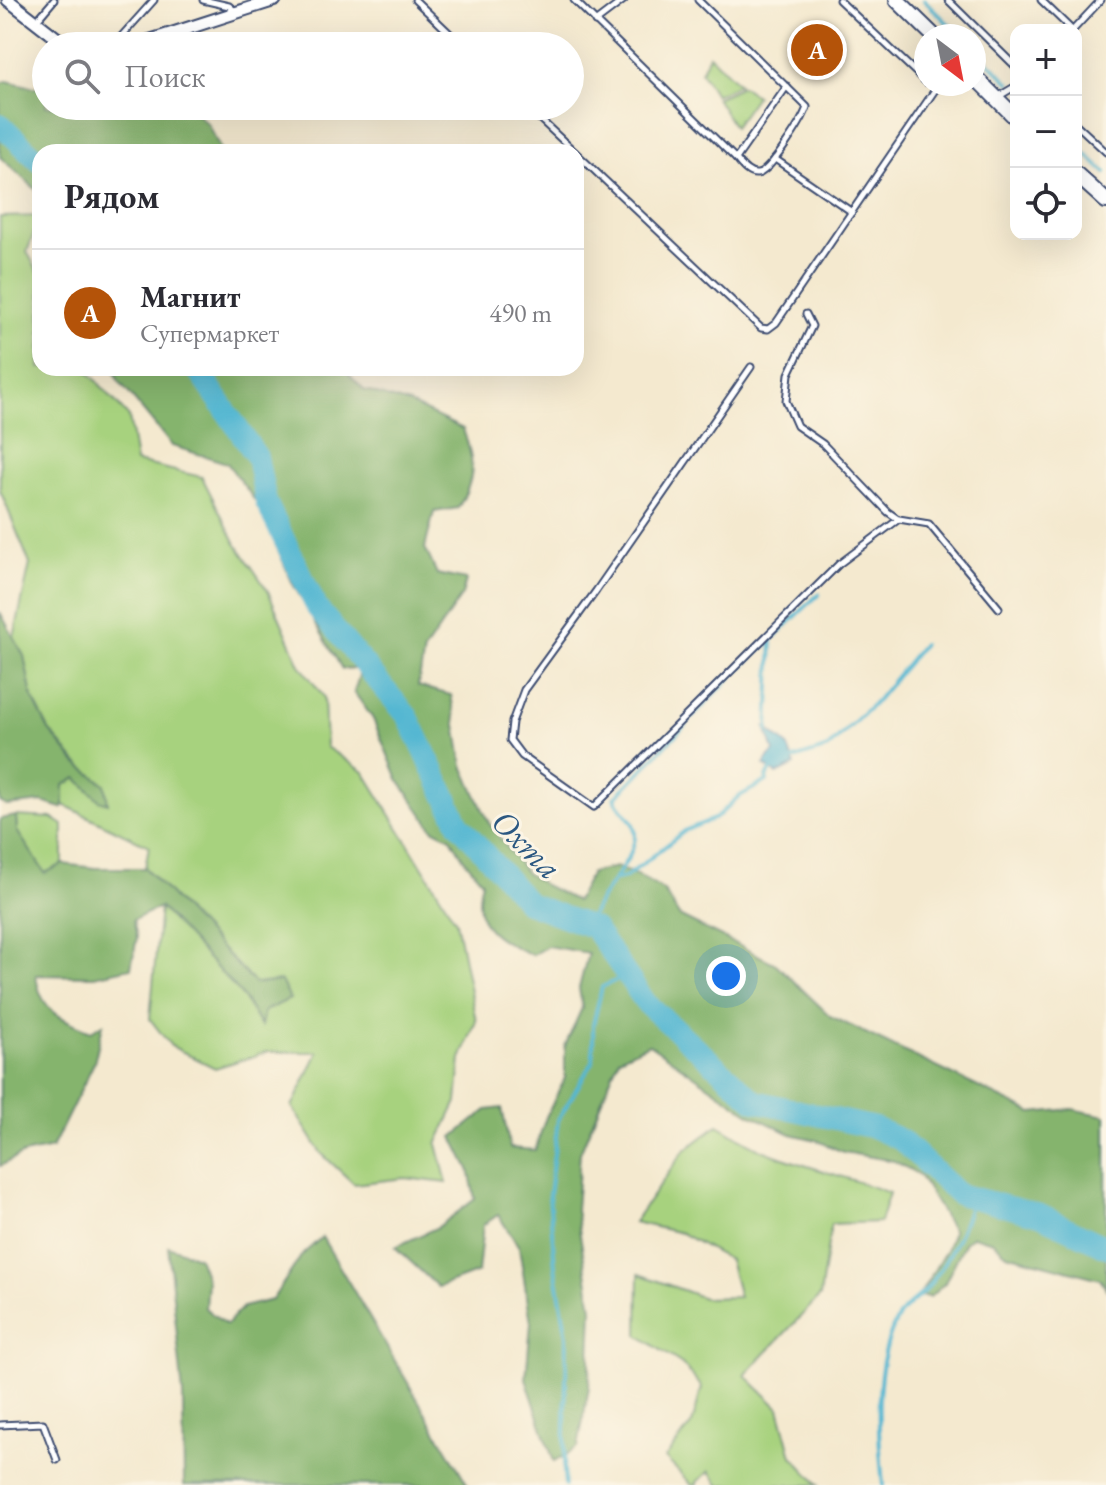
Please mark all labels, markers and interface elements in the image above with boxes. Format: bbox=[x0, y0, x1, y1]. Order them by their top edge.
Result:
pin: A bbox=[791, 20, 843, 80]
north arrow bbox=[914, 24, 986, 96]
map controls bbox=[1010, 24, 1082, 240]
button: + bbox=[1010, 24, 1082, 96]
search box bbox=[32, 32, 584, 120]
icon: search bbox=[60, 54, 104, 98]
text: Поиск bbox=[124, 57, 206, 96]
button: − bbox=[1010, 96, 1082, 168]
button: locate bbox=[1010, 168, 1082, 240]
text: Рядом bbox=[64, 174, 159, 218]
text: Магнит bbox=[140, 277, 240, 316]
text: A bbox=[81, 296, 99, 330]
text: 490 m bbox=[489, 296, 552, 330]
text: Супермаркет bbox=[140, 316, 279, 350]
water label: Охта bbox=[482, 799, 572, 889]
your location bbox=[706, 956, 746, 996]

